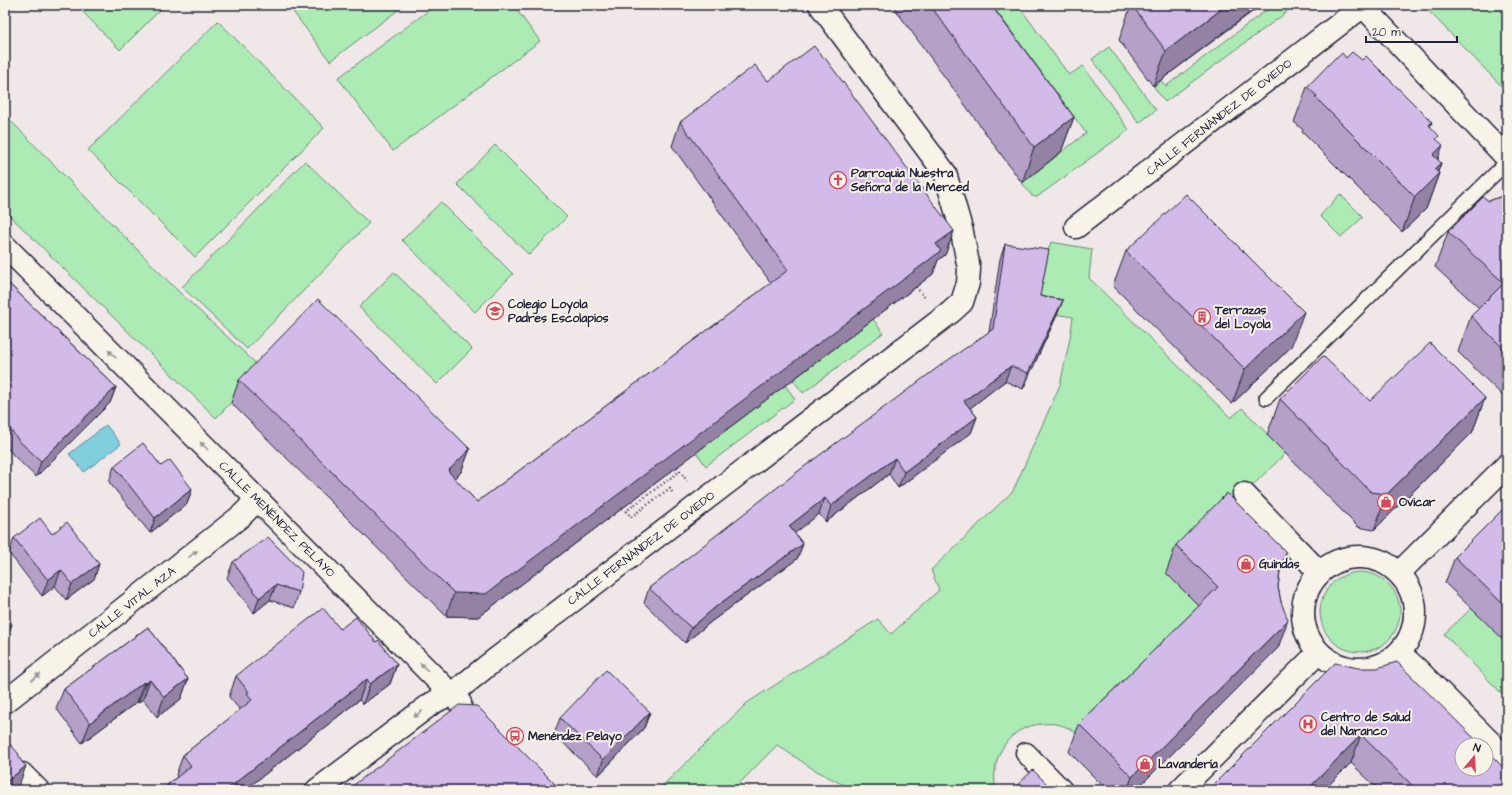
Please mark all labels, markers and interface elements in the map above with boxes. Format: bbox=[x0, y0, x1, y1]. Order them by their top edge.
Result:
scale bar bbox=[1366, 18, 1457, 44]
text: 20 m bbox=[1372, 24, 1401, 41]
street label: CALLE FERNÁNDEZ DE OVIEDO bbox=[1143, 55, 1296, 180]
place label: Parroquia Nuestra Señora de la Merced bbox=[850, 165, 970, 196]
church icon: Parroquia Nuestra Señora de la Merced bbox=[828, 170, 848, 190]
place label: Colegio Loyola Padres Escolapios bbox=[508, 296, 609, 328]
school or university icon: Colegio Loyola Padres Escolapios bbox=[485, 301, 505, 321]
place label: Terrazas del Loyola bbox=[1214, 302, 1272, 334]
building icon: Terrazas del Loyola bbox=[1192, 307, 1212, 327]
one-way arrow bbox=[107, 349, 117, 359]
one-way arrow bbox=[199, 441, 209, 451]
street label: CALLE MENÉNDEZ PELAYO bbox=[215, 457, 339, 581]
street label: CALLE FERNÁNDEZ DE OVIEDO bbox=[564, 487, 718, 610]
shop icon: Ovicar bbox=[1376, 492, 1396, 512]
place label: Ovicar bbox=[1399, 494, 1436, 511]
one-way arrow bbox=[187, 550, 198, 558]
shop icon: Guindas bbox=[1236, 554, 1256, 574]
place label: Guindas bbox=[1259, 556, 1300, 573]
street label: CALLE VITAL AZA bbox=[85, 563, 180, 642]
one-way arrow bbox=[419, 662, 429, 672]
one-way arrow bbox=[30, 673, 41, 682]
place label: Centro de Salud del Naranco bbox=[1320, 709, 1411, 740]
one-way arrow bbox=[412, 710, 423, 719]
hospital icon: Centro de Salud del Naranco bbox=[1298, 714, 1318, 734]
bus stop icon: Menéndez Pelayo bbox=[505, 726, 525, 746]
place label: Menéndez Pelayo bbox=[528, 728, 622, 746]
north arrow bbox=[1454, 737, 1494, 777]
text: N bbox=[1471, 740, 1483, 756]
shop icon: Lavandería bbox=[1135, 754, 1155, 774]
place label: Lavandería bbox=[1158, 756, 1219, 773]

